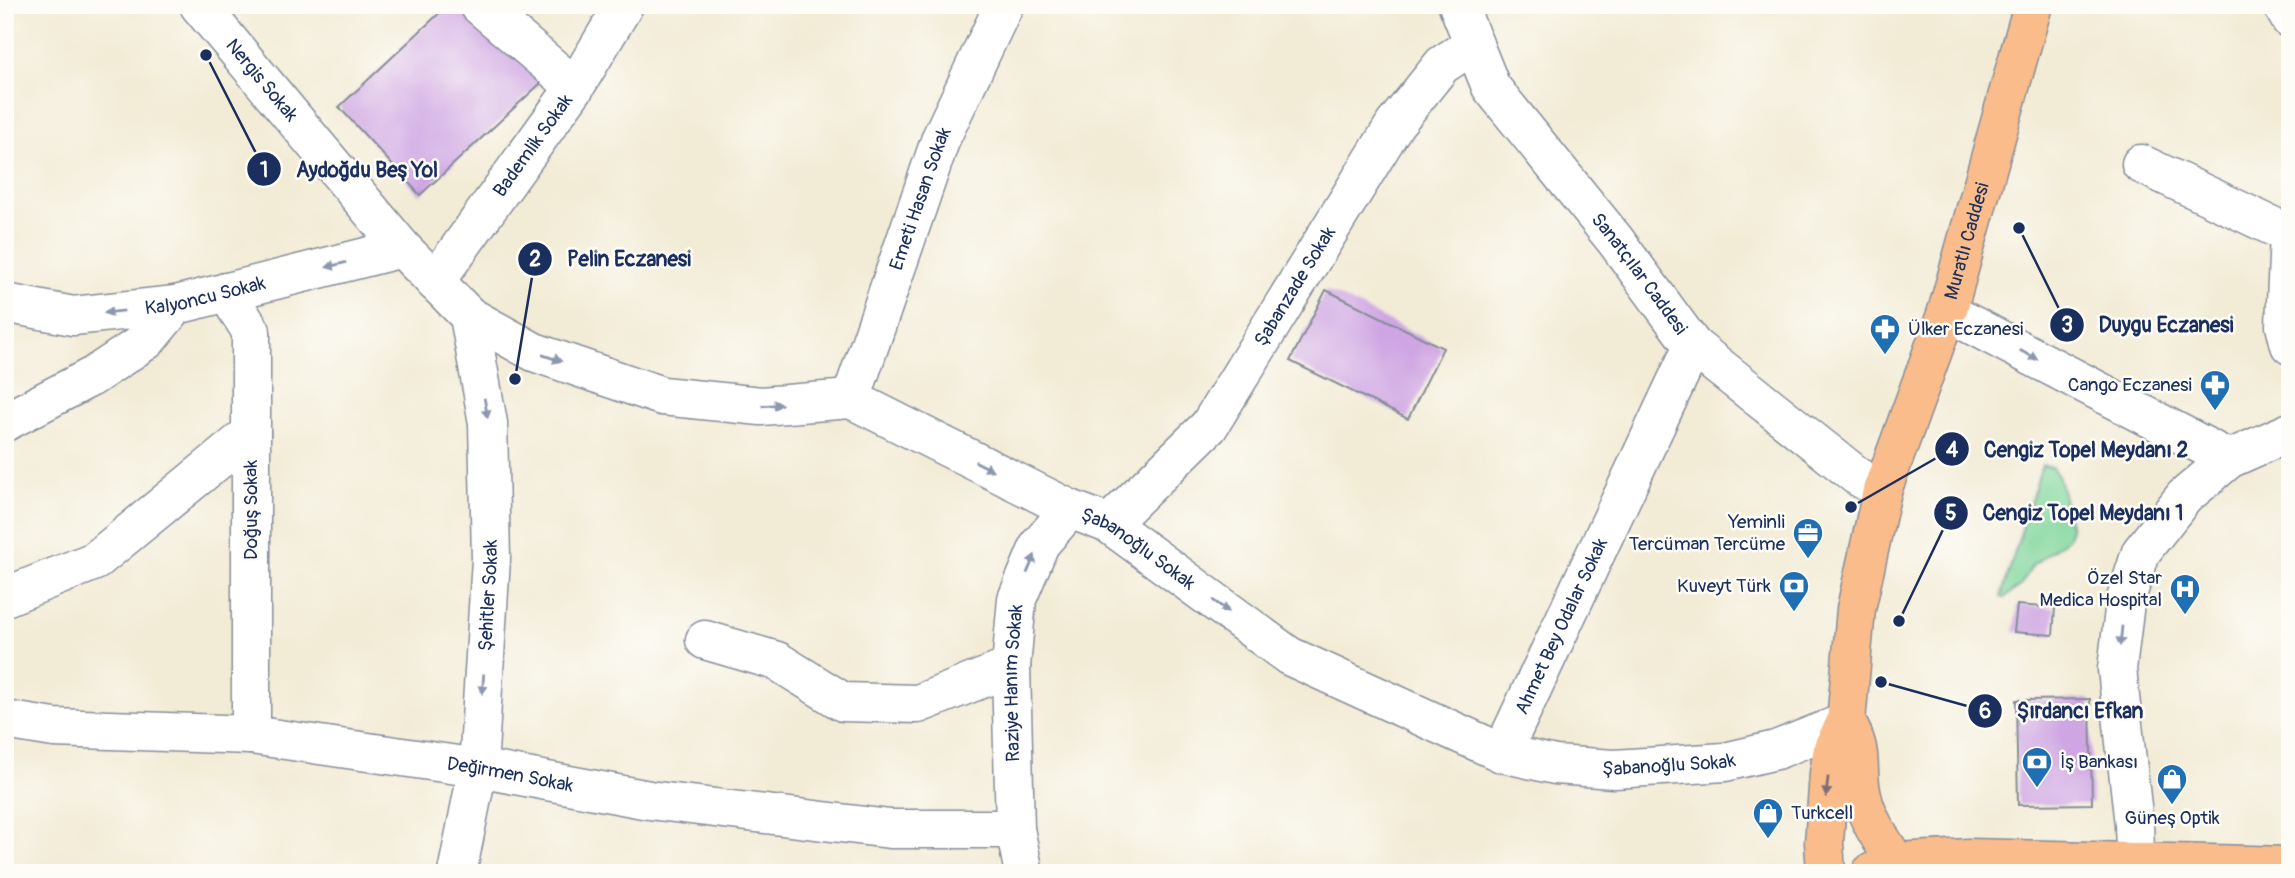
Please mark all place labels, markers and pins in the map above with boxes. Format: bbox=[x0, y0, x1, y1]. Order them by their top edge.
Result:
callout: Aydoğdu Beş Yol bbox=[247, 148, 452, 190]
callout: Pelin Eczanesi bbox=[518, 238, 705, 280]
callout: Duygu Eczanesi bbox=[2050, 304, 2248, 346]
pharmacy icon: Ülker Eczanesi bbox=[1868, 312, 1902, 356]
place label: Ülker Eczanesi bbox=[1908, 317, 2023, 341]
pharmacy icon: Cango Eczanesi bbox=[2198, 368, 2232, 412]
place label: Cango Eczanesi bbox=[2068, 373, 2192, 397]
callout: Cengiz Topel Meydanı 2 bbox=[1935, 428, 2202, 470]
callout: Cengiz Topel Meydanı 1 bbox=[1933, 492, 2197, 534]
place label: Yeminli Tercüman Tercüme bbox=[1629, 510, 1786, 556]
office icon: Yeminli Tercüman Tercüme bbox=[1791, 516, 1825, 560]
place label: Özel Star Medica Hospital bbox=[2040, 566, 2162, 612]
bank icon: Kuveyt Türk bbox=[1777, 569, 1811, 613]
hospital icon: Özel Star Medica Hospital bbox=[2168, 572, 2202, 616]
place label: Kuveyt Türk bbox=[1677, 574, 1771, 598]
callout: Şırdancı Efkan bbox=[1968, 690, 2157, 732]
bank icon: İş Bankası bbox=[2020, 745, 2054, 789]
place label: İş Bankası bbox=[2060, 750, 2138, 774]
shop icon: Güneş Optik bbox=[2155, 762, 2189, 806]
shop icon: Turkcell bbox=[1751, 796, 1785, 840]
place label: Turkcell bbox=[1791, 801, 1853, 825]
place label: Güneş Optik bbox=[2124, 806, 2220, 830]

